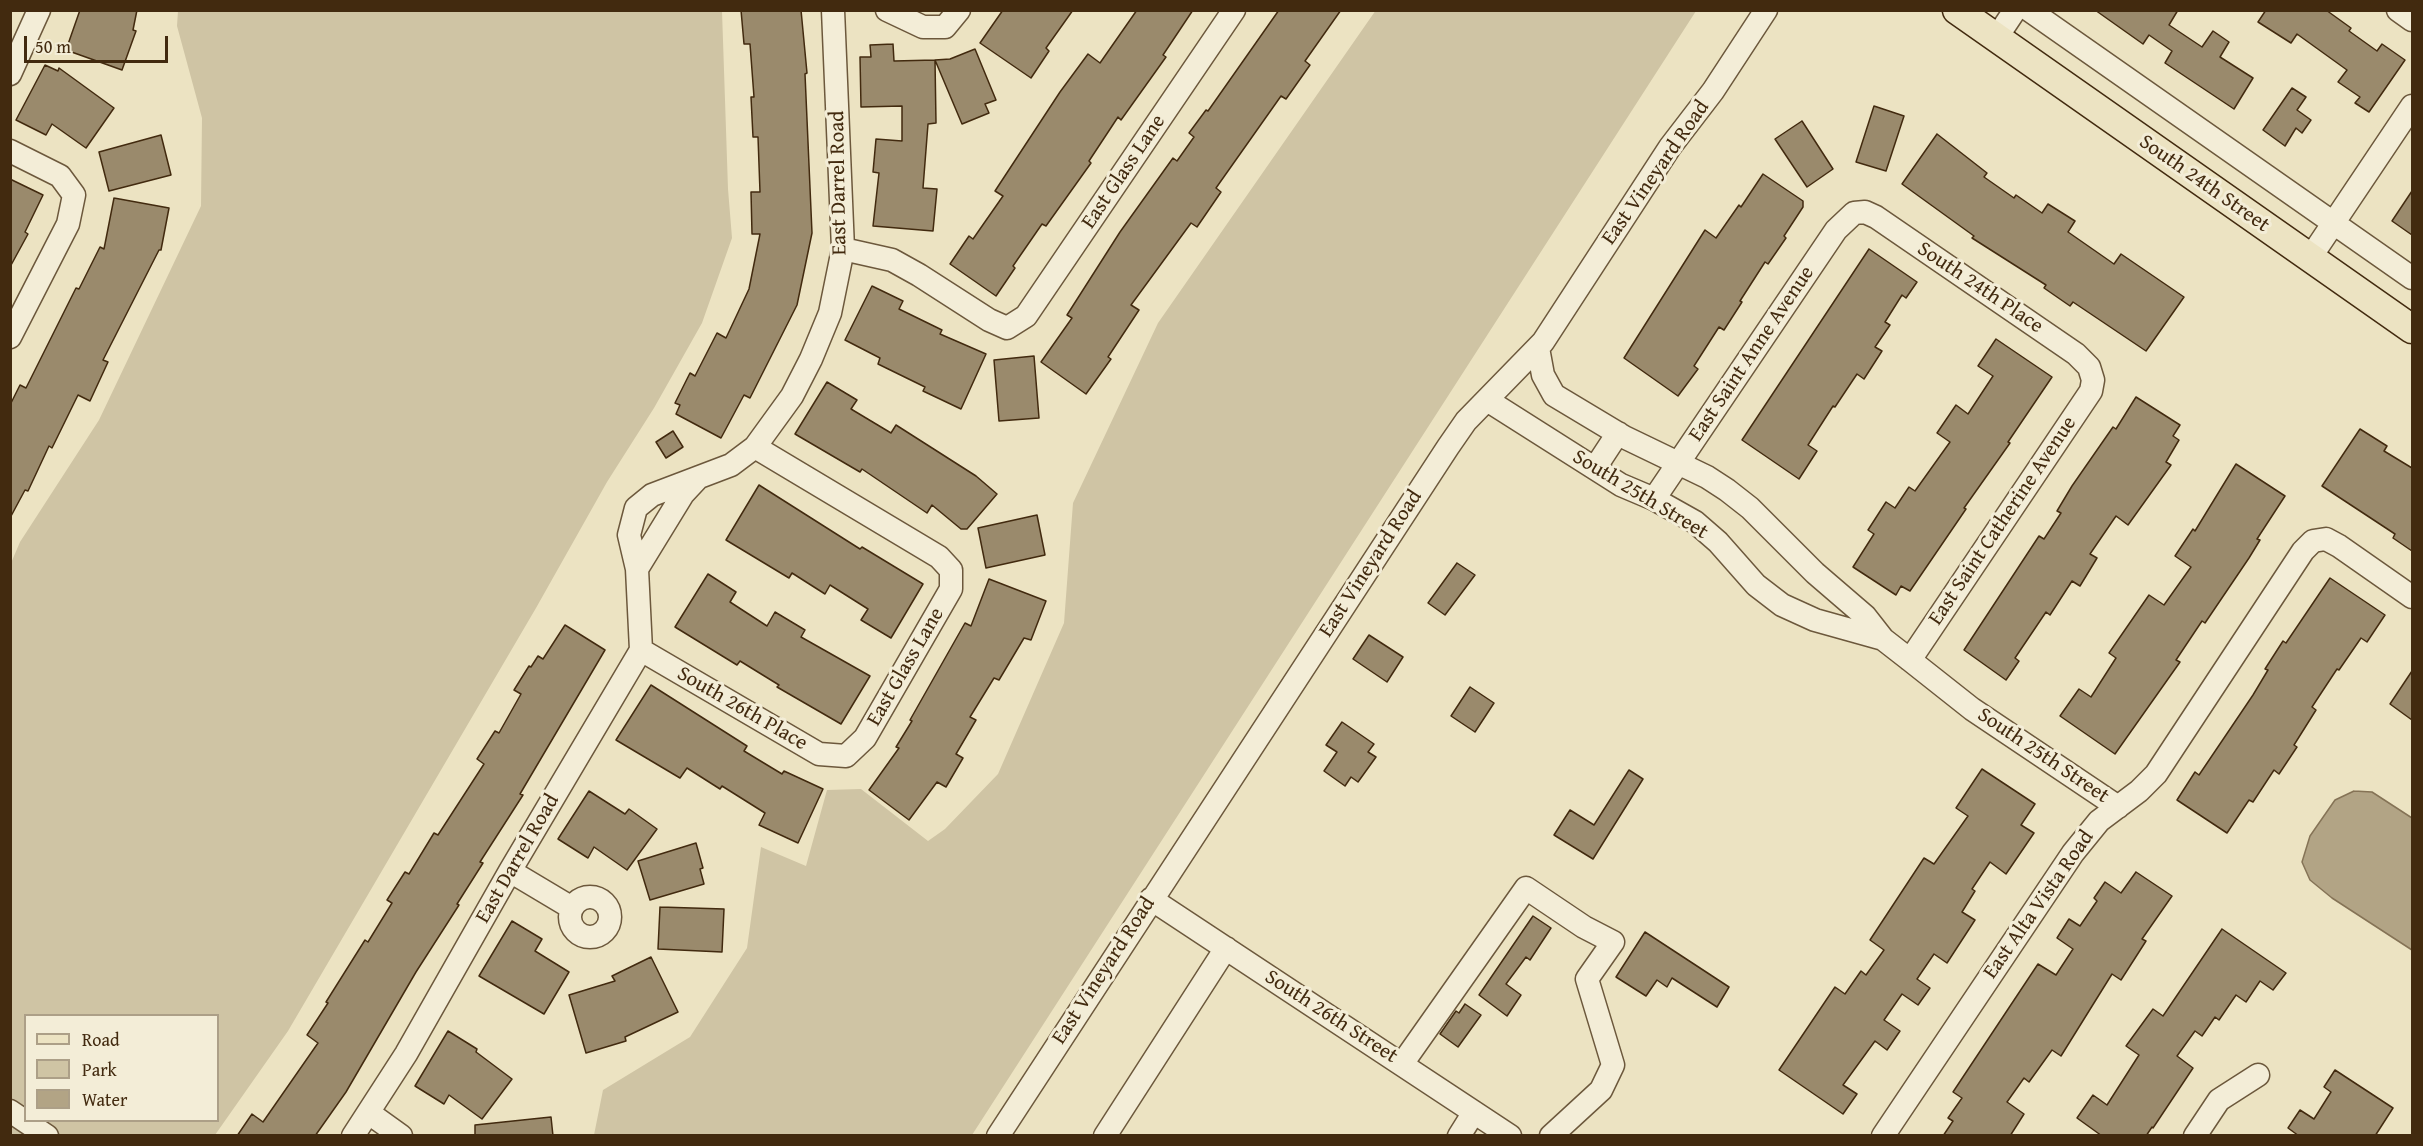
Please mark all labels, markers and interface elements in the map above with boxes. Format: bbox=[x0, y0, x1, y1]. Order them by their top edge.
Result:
scale bar bbox=[27, 24, 171, 62]
text: 50 m bbox=[35, 33, 71, 60]
street label: East Vineyard Road bbox=[1597, 96, 1715, 250]
street label: East Darrel Road bbox=[825, 110, 853, 256]
street label: East Glass Lane bbox=[1077, 110, 1171, 234]
street label: South 24th Street bbox=[2134, 130, 2274, 238]
street label: South 24th Place bbox=[1912, 237, 2048, 339]
street label: East Saint Anne Avenue bbox=[1684, 261, 1820, 447]
street label: East Saint Catherine Avenue bbox=[1924, 412, 2082, 630]
street label: South 25th Street bbox=[1568, 445, 1712, 545]
street label: East Vineyard Road bbox=[1314, 486, 1428, 642]
street label: East Glass Lane bbox=[862, 603, 950, 731]
street label: South 26th Place bbox=[672, 661, 812, 757]
street label: South 25th Street bbox=[1972, 703, 2114, 809]
street label: East Darrel Road bbox=[471, 790, 565, 928]
street label: East Alta Vista Road bbox=[1978, 826, 2100, 984]
street label: East Vineyard Road bbox=[1047, 893, 1161, 1049]
street label: South 26th Street bbox=[1260, 965, 1402, 1069]
legend bbox=[24, 1014, 219, 1122]
text: Road bbox=[82, 1026, 120, 1053]
text: Park bbox=[82, 1056, 117, 1083]
text: Water bbox=[82, 1086, 127, 1113]

